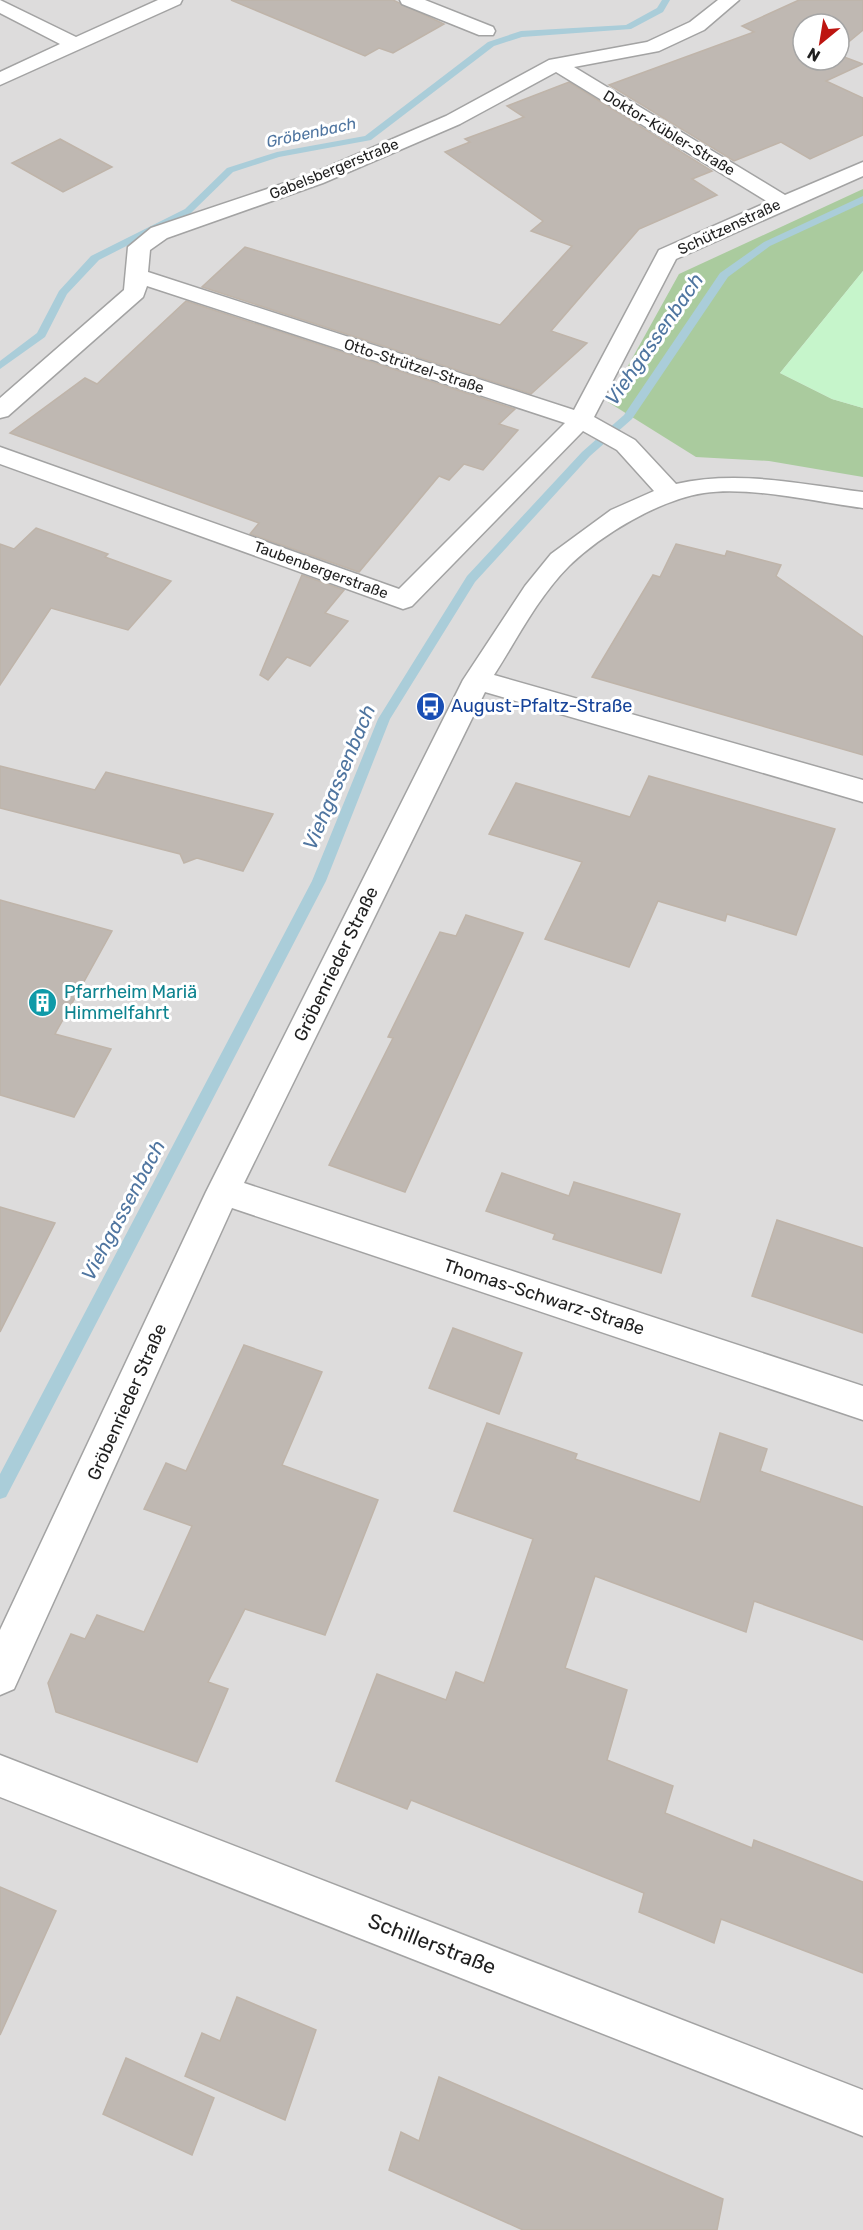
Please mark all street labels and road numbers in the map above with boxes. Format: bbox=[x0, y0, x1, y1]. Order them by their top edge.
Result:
street label: Doktor-Kübler-Straße bbox=[600, 87, 738, 179]
street label: Gabelsbergerstraße bbox=[267, 135, 401, 203]
street label: Schützenstraße bbox=[675, 195, 783, 259]
street label: Otto-Strützel-Straße bbox=[342, 335, 486, 397]
street label: Taubenbergerstraße bbox=[251, 537, 391, 603]
street label: Gröbenrieder Straße bbox=[289, 883, 383, 1045]
street label: Thomas-Schwarz-Straße bbox=[441, 1254, 647, 1340]
street label: Gröbenrieder Straße bbox=[82, 1320, 172, 1484]
street label: Schillerstraße bbox=[365, 1908, 500, 1979]

